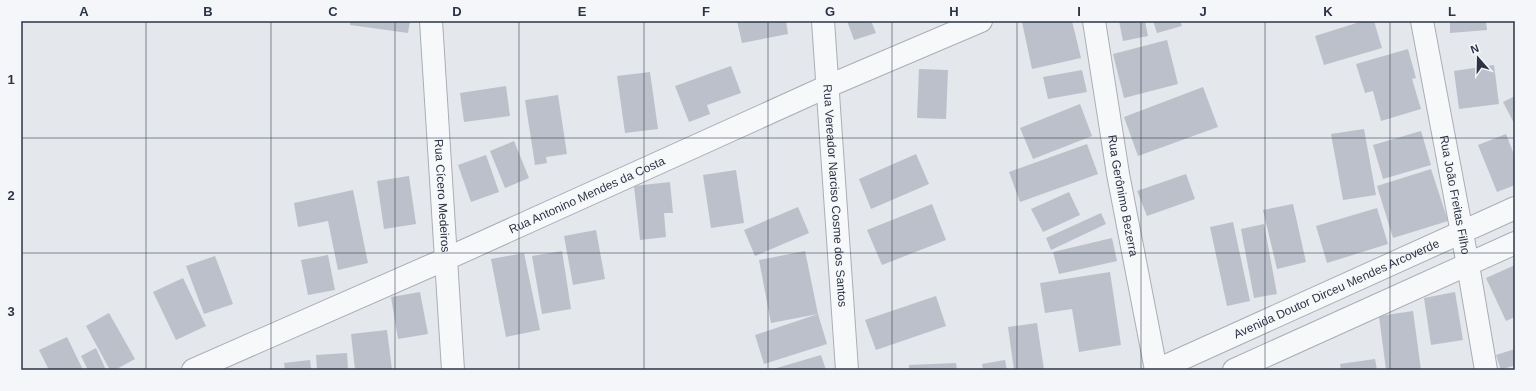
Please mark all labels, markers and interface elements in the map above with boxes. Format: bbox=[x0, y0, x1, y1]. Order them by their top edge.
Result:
text: A bbox=[79, 4, 89, 19]
text: B bbox=[203, 4, 213, 19]
text: C bbox=[328, 4, 338, 19]
text: D bbox=[452, 4, 462, 19]
text: E bbox=[578, 4, 587, 19]
text: F bbox=[702, 4, 710, 19]
text: G bbox=[825, 4, 835, 19]
text: H bbox=[949, 4, 959, 19]
text: I bbox=[1077, 4, 1081, 19]
text: J bbox=[1199, 4, 1207, 19]
text: K bbox=[1323, 4, 1333, 19]
text: L bbox=[1448, 4, 1456, 19]
north arrow bbox=[1458, 38, 1498, 78]
text: N bbox=[1469, 42, 1480, 56]
text: 1 bbox=[7, 72, 15, 87]
street label: Rua Vereador Narciso Cosme dos Santos bbox=[820, 84, 850, 307]
street label: Rua Gerônimo Bezerra bbox=[1105, 134, 1141, 258]
street label: Rua João Freitas Filho bbox=[1437, 134, 1473, 256]
street label: Rua Cícero Medeiros bbox=[431, 139, 453, 253]
street label: Rua Antonino Mendes da Costa bbox=[507, 154, 667, 237]
text: 2 bbox=[7, 188, 15, 203]
street label: Avenida Doutor Dirceu Mendes Arcoverde bbox=[1231, 236, 1442, 341]
text: 3 bbox=[7, 304, 15, 319]

